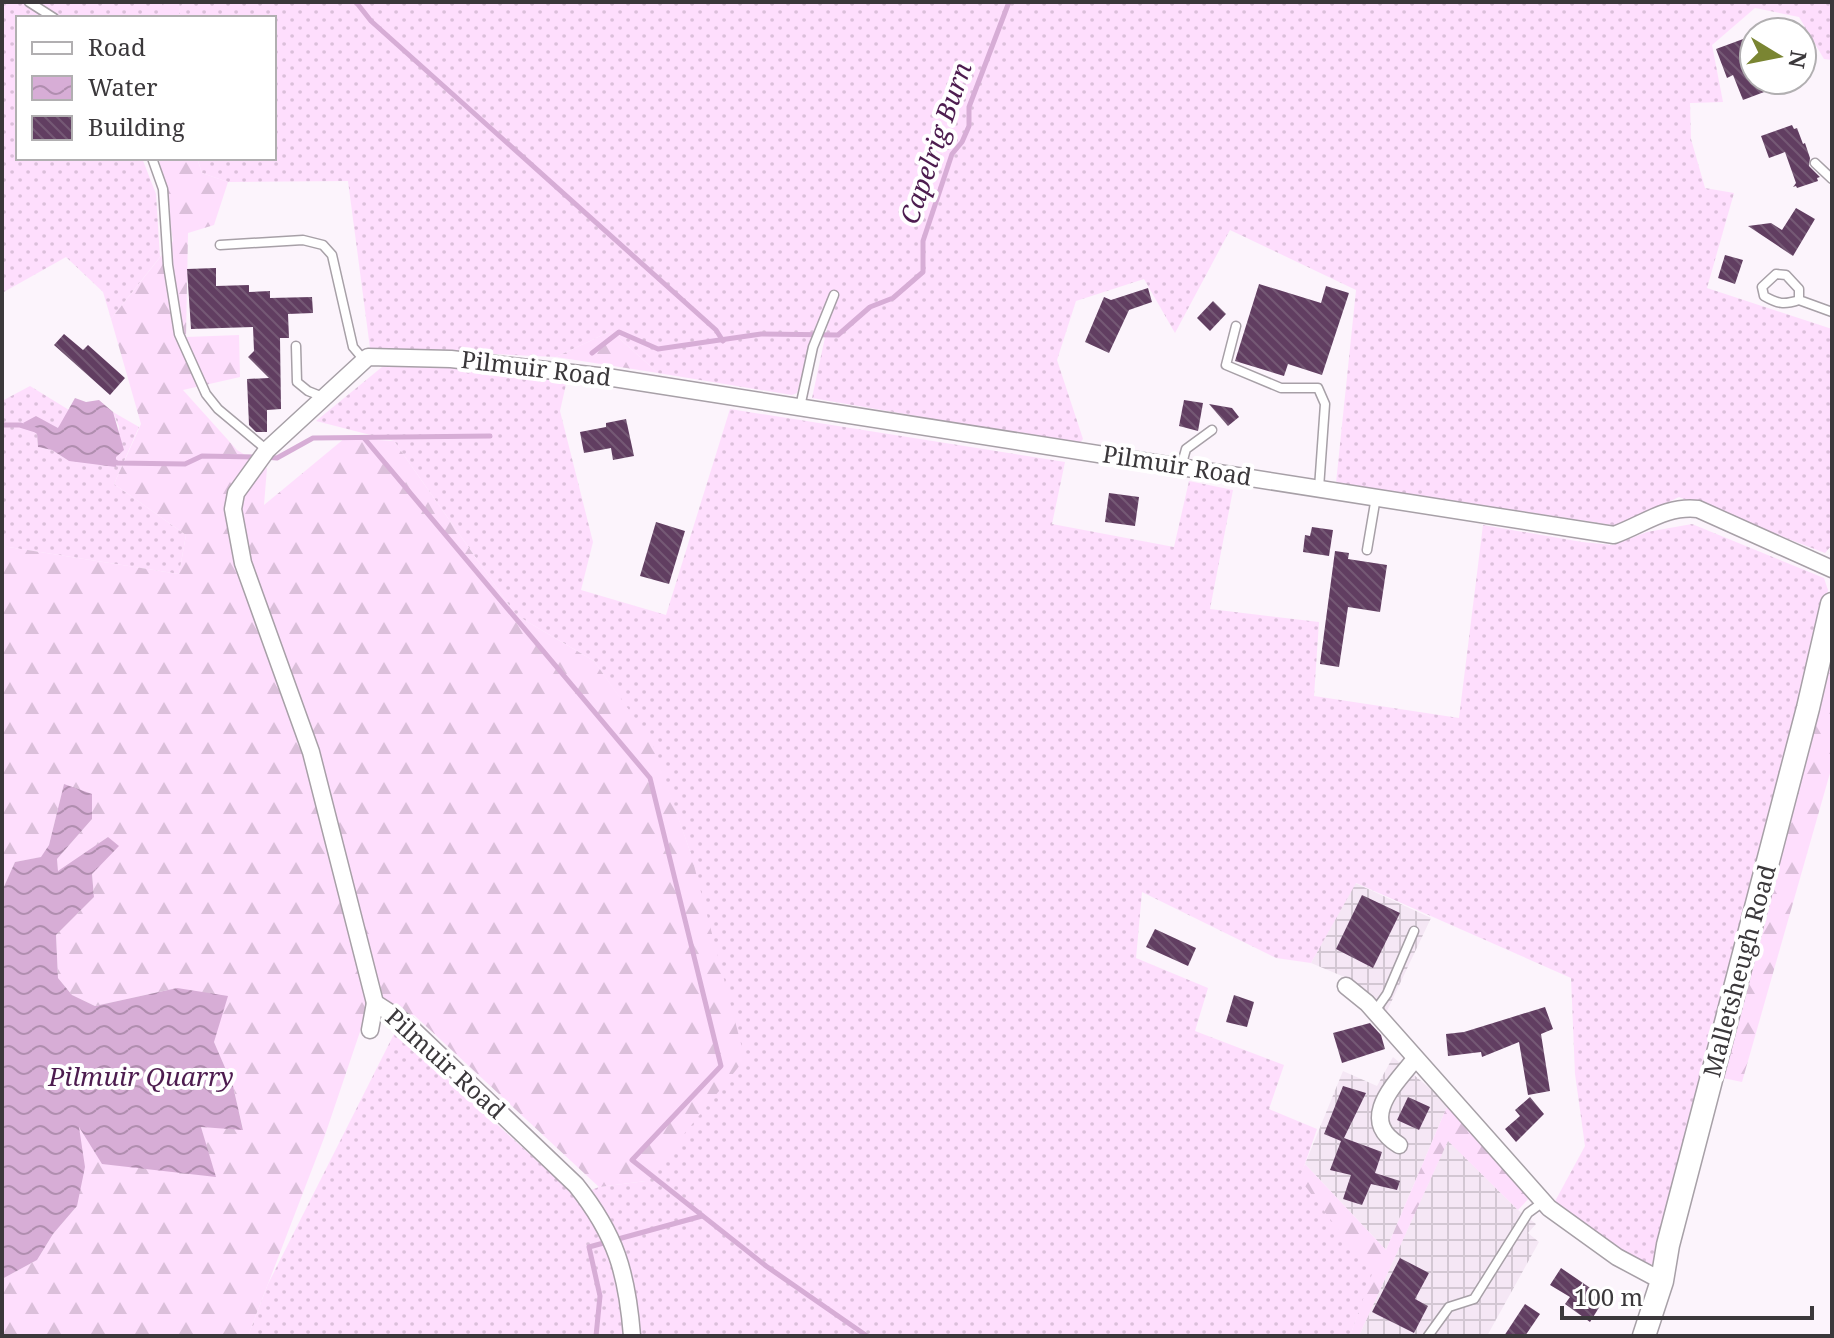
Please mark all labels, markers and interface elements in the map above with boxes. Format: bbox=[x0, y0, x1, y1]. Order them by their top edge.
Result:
legend bbox=[16, 16, 276, 160]
north arrow bbox=[1738, 16, 1818, 96]
text: Road bbox=[88, 30, 146, 63]
text: N bbox=[1782, 49, 1815, 71]
water label: Capelrig Burn bbox=[891, 57, 980, 228]
text: Water bbox=[88, 70, 158, 103]
text: Building bbox=[88, 110, 185, 143]
street label: Pilmuir Road bbox=[459, 342, 613, 393]
street label: Pilmuir Road bbox=[1100, 436, 1254, 493]
street label: Malletsheugh Road bbox=[1694, 861, 1783, 1080]
street label: Pilmuir Road bbox=[379, 1000, 513, 1126]
water label: Pilmuir Quarry bbox=[47, 1058, 234, 1094]
scale bar bbox=[1562, 1270, 1812, 1320]
text: 100 m bbox=[1574, 1280, 1643, 1313]

